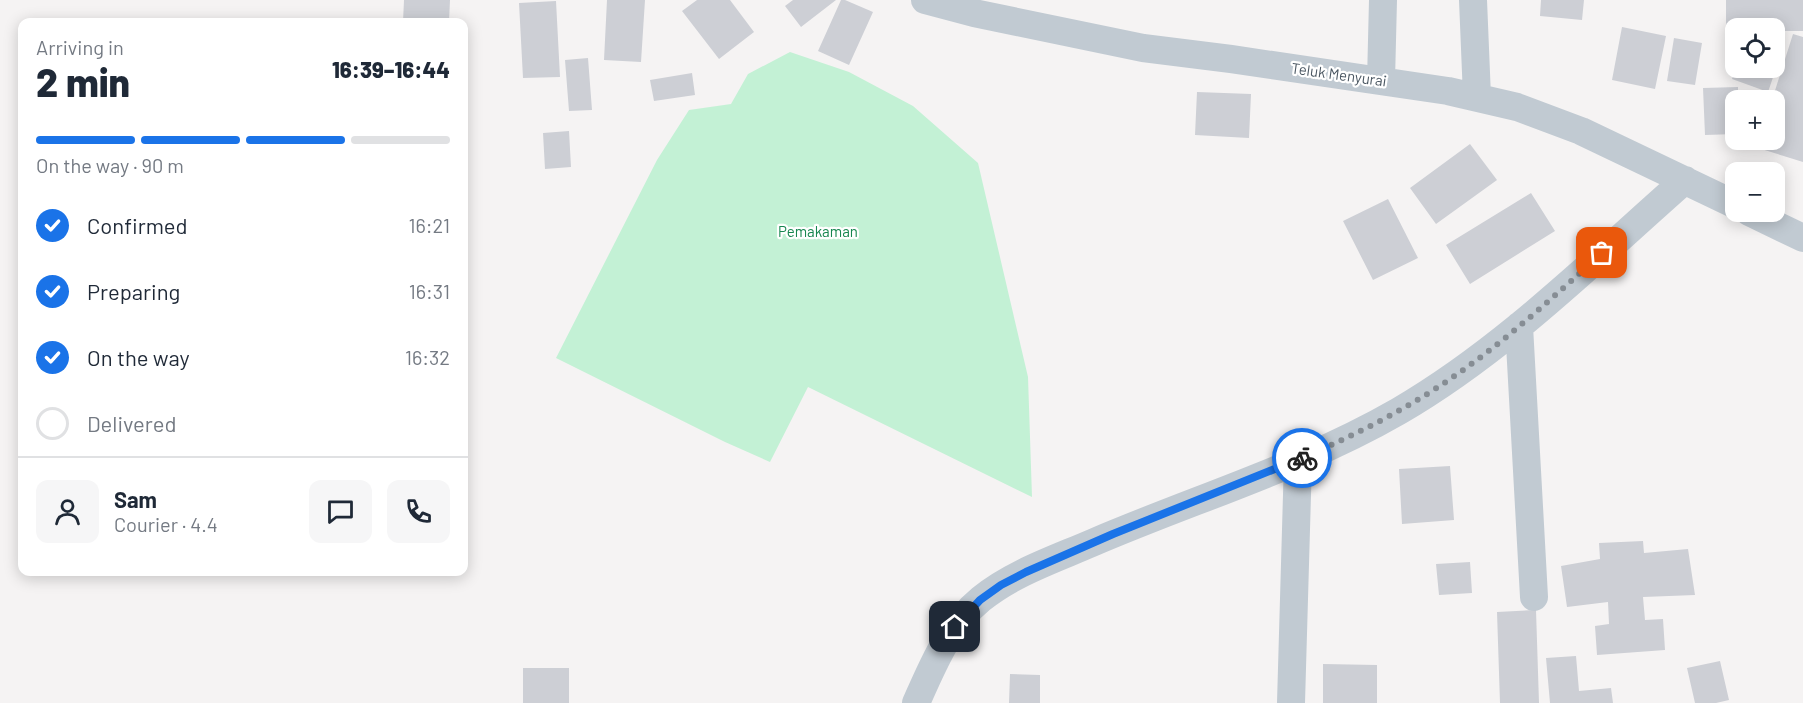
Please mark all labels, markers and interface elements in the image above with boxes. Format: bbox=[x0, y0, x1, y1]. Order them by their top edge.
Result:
map controls bbox=[1725, 18, 1785, 222]
button: locate bbox=[1725, 18, 1785, 78]
text: Arriving in bbox=[36, 35, 124, 59]
text: 16:39–16:44 bbox=[332, 56, 450, 82]
text: 2 min bbox=[36, 58, 130, 105]
street label: Teluk Menyurai bbox=[1290, 58, 1388, 90]
button: + bbox=[1725, 90, 1785, 150]
text: On the way · 90 m bbox=[36, 153, 184, 177]
button: − bbox=[1725, 162, 1785, 222]
icon: check bbox=[36, 209, 69, 242]
text: Confirmed bbox=[87, 212, 187, 238]
text: 16:21 bbox=[408, 213, 450, 237]
park label: Pemakaman bbox=[778, 222, 858, 240]
pin bbox=[1576, 227, 1627, 278]
icon: bag bbox=[1585, 236, 1618, 269]
icon: check bbox=[36, 275, 69, 308]
text: Preparing bbox=[87, 278, 180, 304]
text: 16:31 bbox=[409, 279, 450, 303]
icon: check bbox=[36, 341, 69, 374]
text: On the way bbox=[87, 344, 190, 370]
text: 16:32 bbox=[405, 345, 450, 369]
text: Delivered bbox=[87, 410, 176, 436]
courier bbox=[1272, 428, 1332, 488]
icon: bike bbox=[1286, 442, 1319, 475]
button: person bbox=[36, 480, 99, 543]
button: chat bbox=[309, 480, 372, 543]
button: phone bbox=[387, 480, 450, 543]
text: Sam bbox=[114, 486, 157, 512]
text: Courier · 4.4 bbox=[114, 512, 218, 536]
pin bbox=[929, 601, 980, 652]
icon: home bbox=[938, 610, 971, 643]

